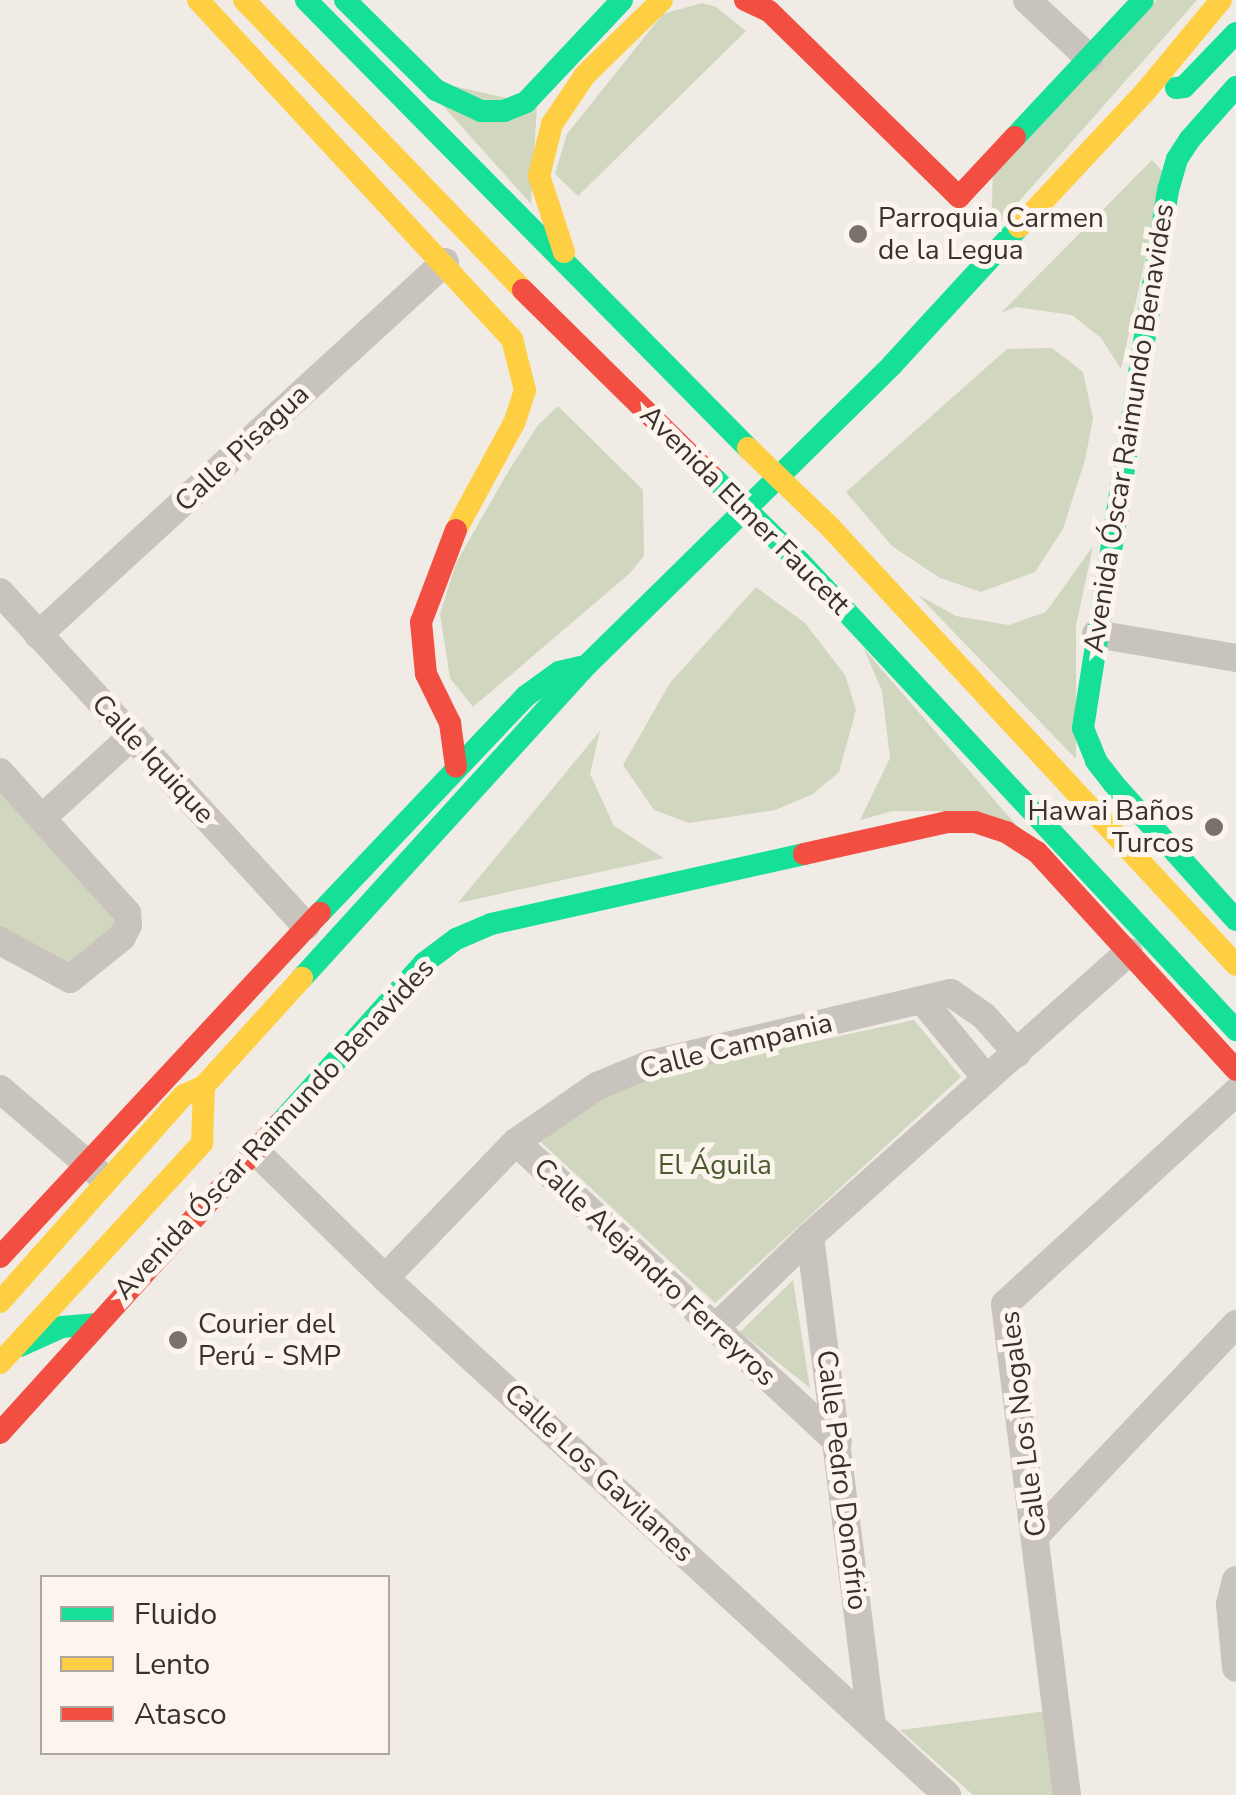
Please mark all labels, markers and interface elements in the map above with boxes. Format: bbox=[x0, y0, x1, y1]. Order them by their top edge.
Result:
place label: Parroquia Carmen de la Legua bbox=[878, 201, 1104, 267]
street label: Avenida Óscar Raimundo Benavides bbox=[1077, 201, 1181, 655]
marker: Parroquia Carmen de la Legua bbox=[847, 223, 869, 245]
street label: Calle Pisagua bbox=[168, 377, 316, 519]
street label: Avenida Elmer Faucett bbox=[633, 398, 857, 622]
street label: Calle Iquique bbox=[85, 687, 221, 831]
place label: Hawai Baños Turcos bbox=[1027, 794, 1194, 860]
marker: Hawai Baños Turcos bbox=[1203, 816, 1225, 838]
street label: Avenida Óscar Raimundo Benavides bbox=[107, 951, 441, 1307]
street label: Calle Campania bbox=[636, 1006, 836, 1086]
park label: El Águila bbox=[658, 1148, 772, 1182]
street label: Calle Alejandro Ferreyros bbox=[527, 1151, 783, 1393]
place label: Courier del Perú - SMP bbox=[198, 1307, 341, 1373]
street label: Calle Los Nogales bbox=[992, 1309, 1054, 1539]
marker: Courier del Perú - SMP bbox=[167, 1329, 189, 1351]
street label: Calle Pedro Donofrio bbox=[809, 1348, 875, 1612]
street label: Calle Los Gavilanes bbox=[497, 1377, 701, 1569]
legend bbox=[40, 1575, 390, 1755]
text: Fluido bbox=[134, 1594, 217, 1635]
text: Lento bbox=[134, 1644, 210, 1685]
text: Atasco bbox=[134, 1694, 227, 1735]

